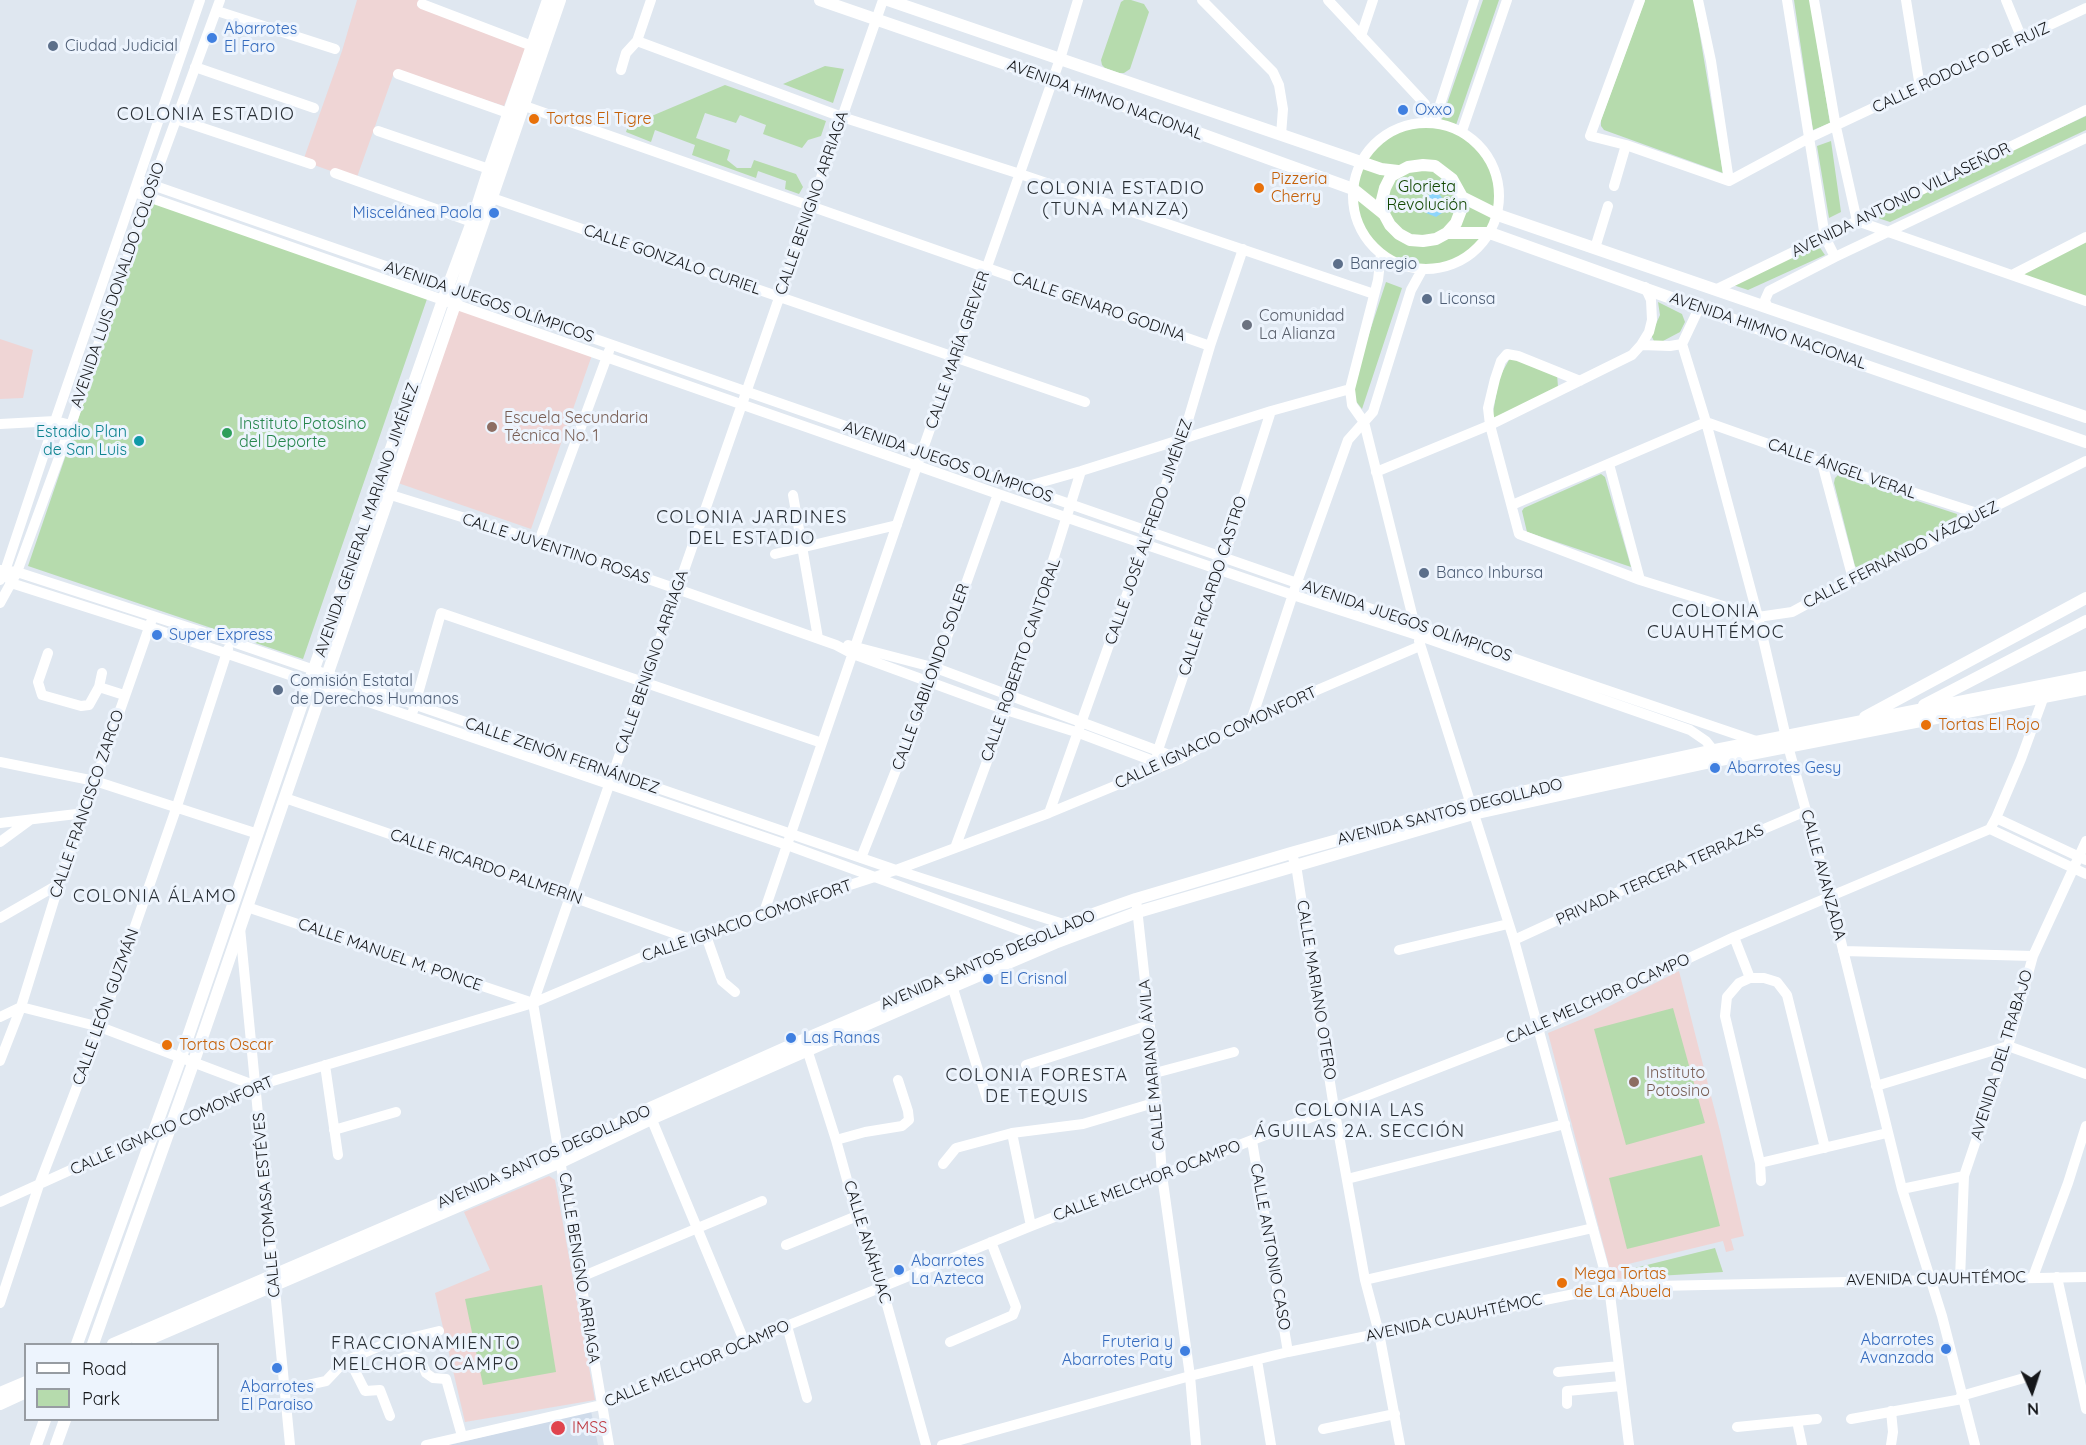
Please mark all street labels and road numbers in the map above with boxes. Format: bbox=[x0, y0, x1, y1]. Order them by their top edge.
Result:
street label: CALLE RODOLFO DE RUIZ bbox=[1869, 18, 2053, 118]
street label: AVENIDA HIMNO NACIONAL bbox=[1005, 56, 1205, 144]
street label: CALLE BENIGNO ARRIAGA bbox=[771, 108, 853, 298]
street label: AVENIDA ANTONIO VILLASEÑOR bbox=[1788, 139, 2014, 261]
street label: AVENIDA LUIS DONALDO COLOSIO bbox=[67, 160, 169, 410]
street label: CALLE GONZALO CURIEL bbox=[581, 221, 763, 299]
street label: AVENIDA JUEGOS OLÍMPICOS bbox=[382, 257, 596, 347]
street label: CALLE GENARO GODINA bbox=[1010, 268, 1188, 346]
street label: CALLE MARÍA GREVER bbox=[922, 269, 994, 431]
street label: AVENIDA HIMNO NACIONAL bbox=[1667, 288, 1869, 374]
street label: AVENIDA GENERAL MARIANO JIMÉNEZ bbox=[311, 380, 423, 660]
street label: AVENIDA JUEGOS OLÍMPICOS bbox=[841, 417, 1055, 507]
street label: CALLE JOSÉ ALFREDO JIMÉNEZ bbox=[1101, 417, 1197, 647]
street label: CALLE ÁNGEL VERAL bbox=[1765, 435, 1919, 503]
street label: CALLE RICARDO CASTRO bbox=[1175, 494, 1251, 678]
street label: CALLE FERNANDO VÁZQUEZ bbox=[1800, 497, 2002, 613]
street label: CALLE JUVENTINO ROSAS bbox=[460, 510, 652, 588]
street label: CALLE ROBERTO CANTORAL bbox=[977, 556, 1065, 764]
street label: CALLE BENIGNO ARRIAGA bbox=[611, 567, 693, 757]
street label: AVENIDA JUEGOS OLÍMPICOS bbox=[1300, 576, 1514, 666]
street label: CALLE GABILONDO SOLER bbox=[888, 581, 974, 773]
street label: CALLE IGNACIO COMONFORT bbox=[1112, 683, 1320, 793]
street label: CALLE FRANCISCO ZARCO bbox=[46, 708, 128, 900]
street label: CALLE ZENÓN FERNÁNDEZ bbox=[462, 714, 662, 798]
street label: AVENIDA SANTOS DEGOLLADO bbox=[1335, 775, 1565, 849]
street label: CALLE AVANZADA bbox=[1796, 807, 1850, 943]
street label: PRIVADA TERCERA TERRAZAS bbox=[1553, 820, 1767, 930]
street label: CALLE RICARDO PALMERIN bbox=[387, 825, 585, 909]
street label: CALLE IGNACIO COMONFORT bbox=[640, 876, 854, 966]
street label: CALLE MARIANO OTERO bbox=[1292, 899, 1340, 1081]
street label: AVENIDA SANTOS DEGOLLADO bbox=[878, 906, 1098, 1014]
street label: CALLE MANUEL M. PONCE bbox=[295, 914, 485, 996]
street label: CALLE LEÓN GUZMÁN bbox=[69, 926, 143, 1088]
street label: CALLE MELCHOR OCAMPO bbox=[1503, 950, 1693, 1048]
street label: AVENIDA DEL TRABAJO bbox=[1967, 968, 2037, 1142]
street label: CALLE MARIANO ÁVILA bbox=[1135, 978, 1169, 1152]
street label: CALLE IGNACIO COMONFORT bbox=[67, 1072, 277, 1180]
street label: AVENIDA SANTOS DEGOLLADO bbox=[434, 1101, 654, 1213]
street label: CALLE TOMASA ESTÉVES bbox=[249, 1112, 285, 1298]
street label: CALLE MELCHOR OCAMPO bbox=[1051, 1136, 1243, 1226]
street label: CALLE ANTONIO CASO bbox=[1246, 1162, 1294, 1332]
street label: CALLE BENIGNO ARRIAGA bbox=[554, 1171, 604, 1365]
street label: CALLE ANÁHUAC bbox=[839, 1178, 895, 1306]
street label: AVENIDA CUAUHTÉMOC bbox=[1846, 1268, 2026, 1290]
street label: AVENIDA CUAUHTÉMOC bbox=[1364, 1290, 1544, 1346]
street label: CALLE MELCHOR OCAMPO bbox=[602, 1316, 792, 1412]

